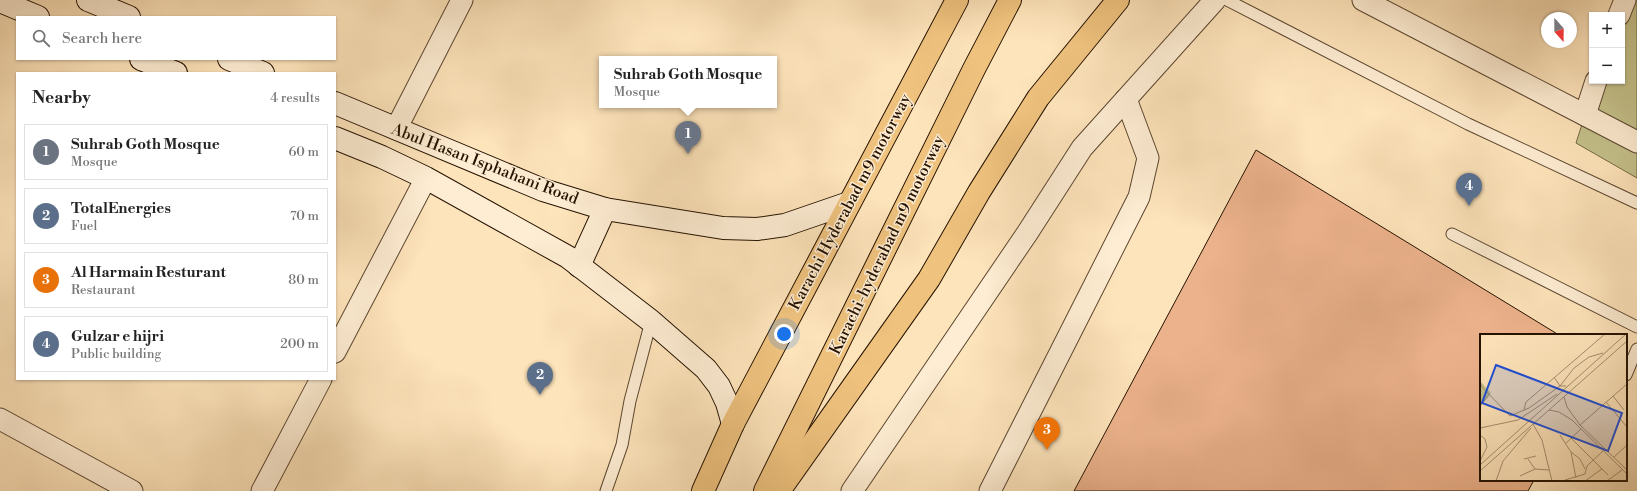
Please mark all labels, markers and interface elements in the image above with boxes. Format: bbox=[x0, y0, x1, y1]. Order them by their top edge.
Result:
north arrow bbox=[1541, 12, 1577, 48]
map controls bbox=[1589, 12, 1625, 84]
button: + bbox=[1589, 12, 1625, 48]
search box bbox=[16, 16, 336, 60]
icon: search bbox=[30, 27, 52, 49]
text: Search here bbox=[62, 29, 142, 48]
button: − bbox=[1589, 48, 1625, 84]
popup bbox=[599, 56, 777, 108]
text: Suhrab Goth Mosque bbox=[614, 65, 762, 84]
text: Mosque bbox=[614, 84, 660, 100]
text: Nearby bbox=[32, 87, 91, 109]
text: 4 results bbox=[270, 90, 320, 106]
street label: Karachi Hyderabad m9 motorway bbox=[784, 90, 916, 314]
street label: Abul Hasan Isphahani Road bbox=[388, 119, 581, 209]
pin: 1 bbox=[675, 121, 701, 154]
street label: Karachi-hyderabad m9 motorway bbox=[825, 132, 949, 358]
text: Suhrab Goth Mosque bbox=[71, 135, 220, 154]
text: 1 bbox=[43, 144, 49, 160]
text: 60 m bbox=[288, 144, 319, 160]
text: Mosque bbox=[71, 154, 118, 170]
pin: 4 bbox=[1456, 173, 1482, 206]
text: TotalEnergies bbox=[71, 199, 171, 218]
text: 2 bbox=[42, 208, 50, 224]
text: 70 m bbox=[290, 208, 319, 224]
text: Fuel bbox=[71, 218, 97, 234]
text: Al Harmain Resturant bbox=[71, 263, 226, 282]
text: 3 bbox=[42, 272, 50, 288]
text: 80 m bbox=[288, 272, 319, 288]
text: Restaurant bbox=[71, 282, 136, 298]
your location bbox=[774, 324, 794, 344]
text: Gulzar e hijri bbox=[71, 327, 164, 346]
inset map bbox=[1480, 334, 1627, 481]
text: 4 bbox=[42, 336, 50, 352]
text: 200 m bbox=[280, 336, 319, 352]
text: Public building bbox=[71, 346, 161, 362]
pin: 2 bbox=[527, 362, 553, 395]
pin: 3 bbox=[1034, 417, 1060, 450]

